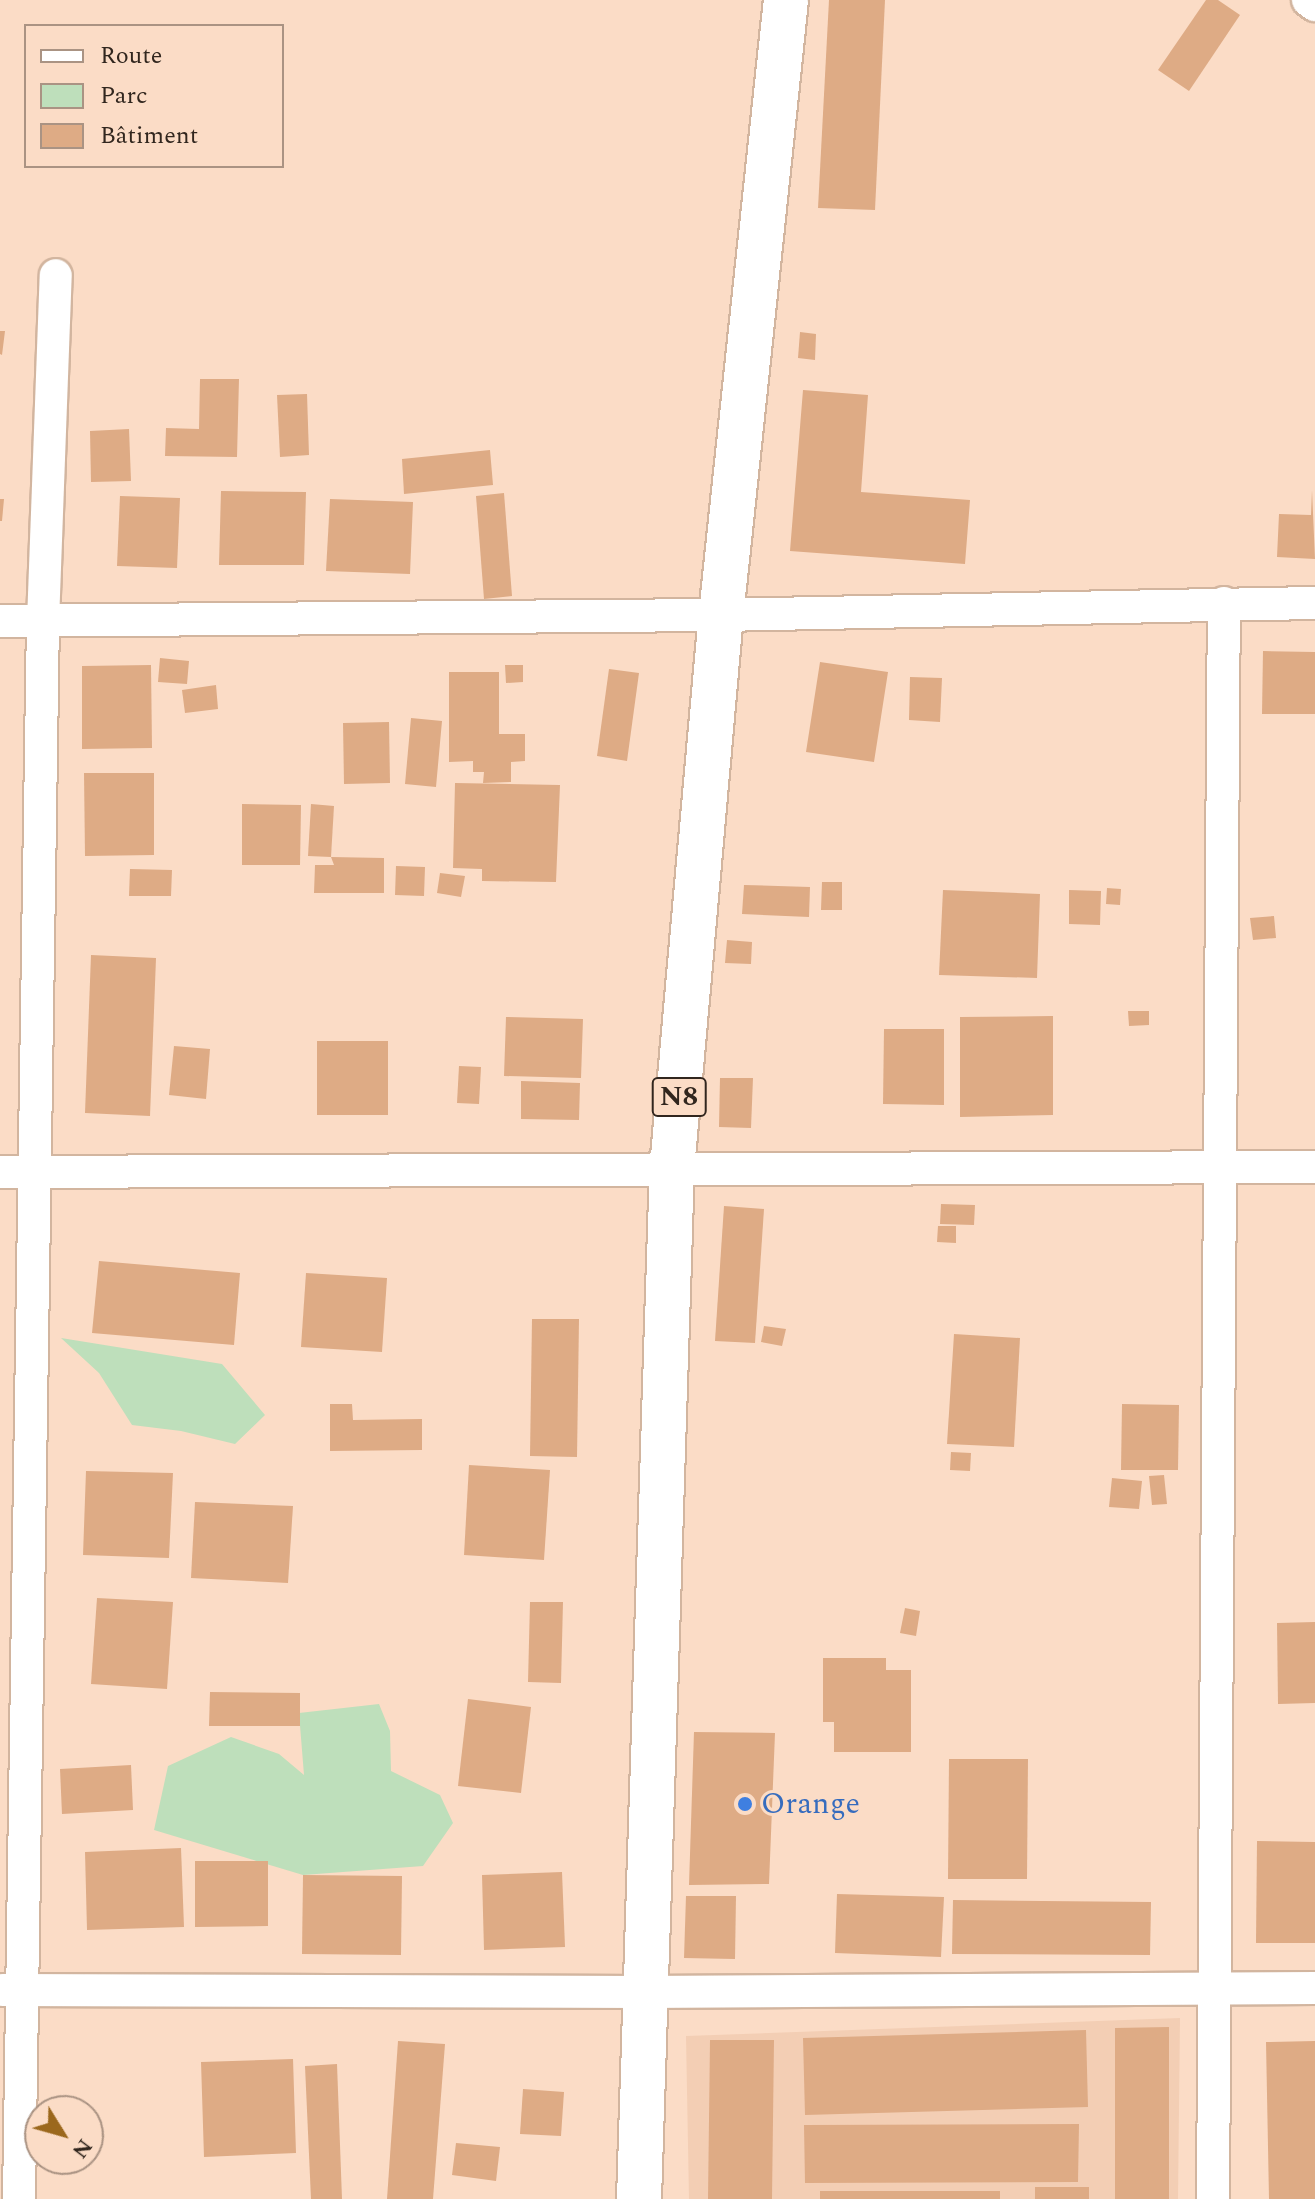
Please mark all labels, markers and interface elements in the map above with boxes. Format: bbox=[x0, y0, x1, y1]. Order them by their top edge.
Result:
legend bbox=[24, 24, 284, 168]
text: Route bbox=[100, 38, 162, 74]
text: Parc bbox=[100, 78, 148, 114]
text: Bâtiment bbox=[100, 118, 198, 154]
road number: N8 bbox=[651, 1073, 707, 1121]
place label: Orange bbox=[761, 1786, 860, 1822]
marker: Orange bbox=[736, 1795, 754, 1813]
north arrow bbox=[24, 2095, 104, 2175]
text: N bbox=[63, 2131, 101, 2166]

